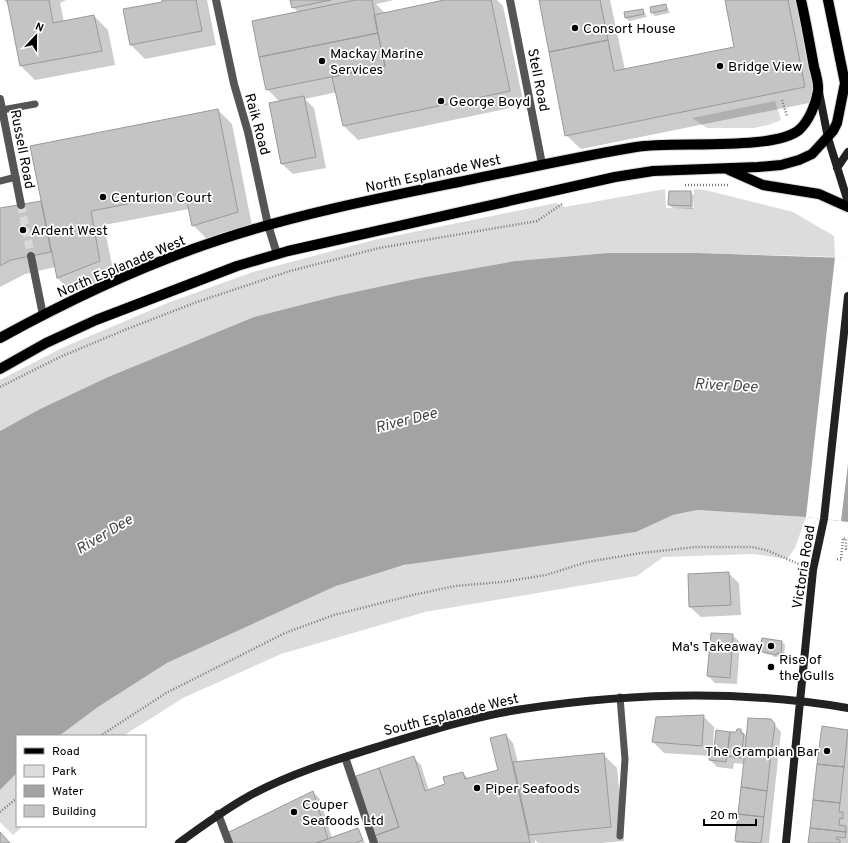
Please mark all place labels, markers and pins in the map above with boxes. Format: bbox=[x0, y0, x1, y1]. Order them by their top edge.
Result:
place label: Consort House bbox=[583, 21, 676, 38]
marker: Consort House bbox=[570, 23, 580, 33]
place label: Mackay Marine Services bbox=[330, 46, 423, 79]
marker: Mackay Marine Services bbox=[317, 56, 327, 66]
place label: Bridge View bbox=[728, 59, 802, 76]
marker: Bridge View bbox=[715, 61, 725, 71]
place label: George Boyd bbox=[449, 94, 530, 111]
marker: George Boyd bbox=[436, 96, 446, 106]
place label: Centurion Court bbox=[111, 190, 212, 207]
marker: Centurion Court bbox=[98, 192, 108, 202]
place label: Ardent West bbox=[31, 223, 108, 240]
marker: Ardent West bbox=[18, 225, 28, 235]
place label: Ma's Takeaway bbox=[672, 639, 763, 656]
marker: Ma's Takeaway bbox=[766, 641, 776, 651]
place label: Rise of the Gulls bbox=[779, 652, 834, 685]
marker: Rise of the Gulls bbox=[766, 662, 776, 672]
place label: The Grampian Bar bbox=[705, 744, 820, 761]
marker: The Grampian Bar bbox=[822, 746, 832, 756]
place label: Piper Seafoods bbox=[485, 781, 580, 798]
marker: Piper Seafoods bbox=[472, 783, 482, 793]
place label: Couper Seafoods Ltd bbox=[302, 797, 384, 830]
marker: Couper Seafoods Ltd bbox=[289, 807, 299, 817]

